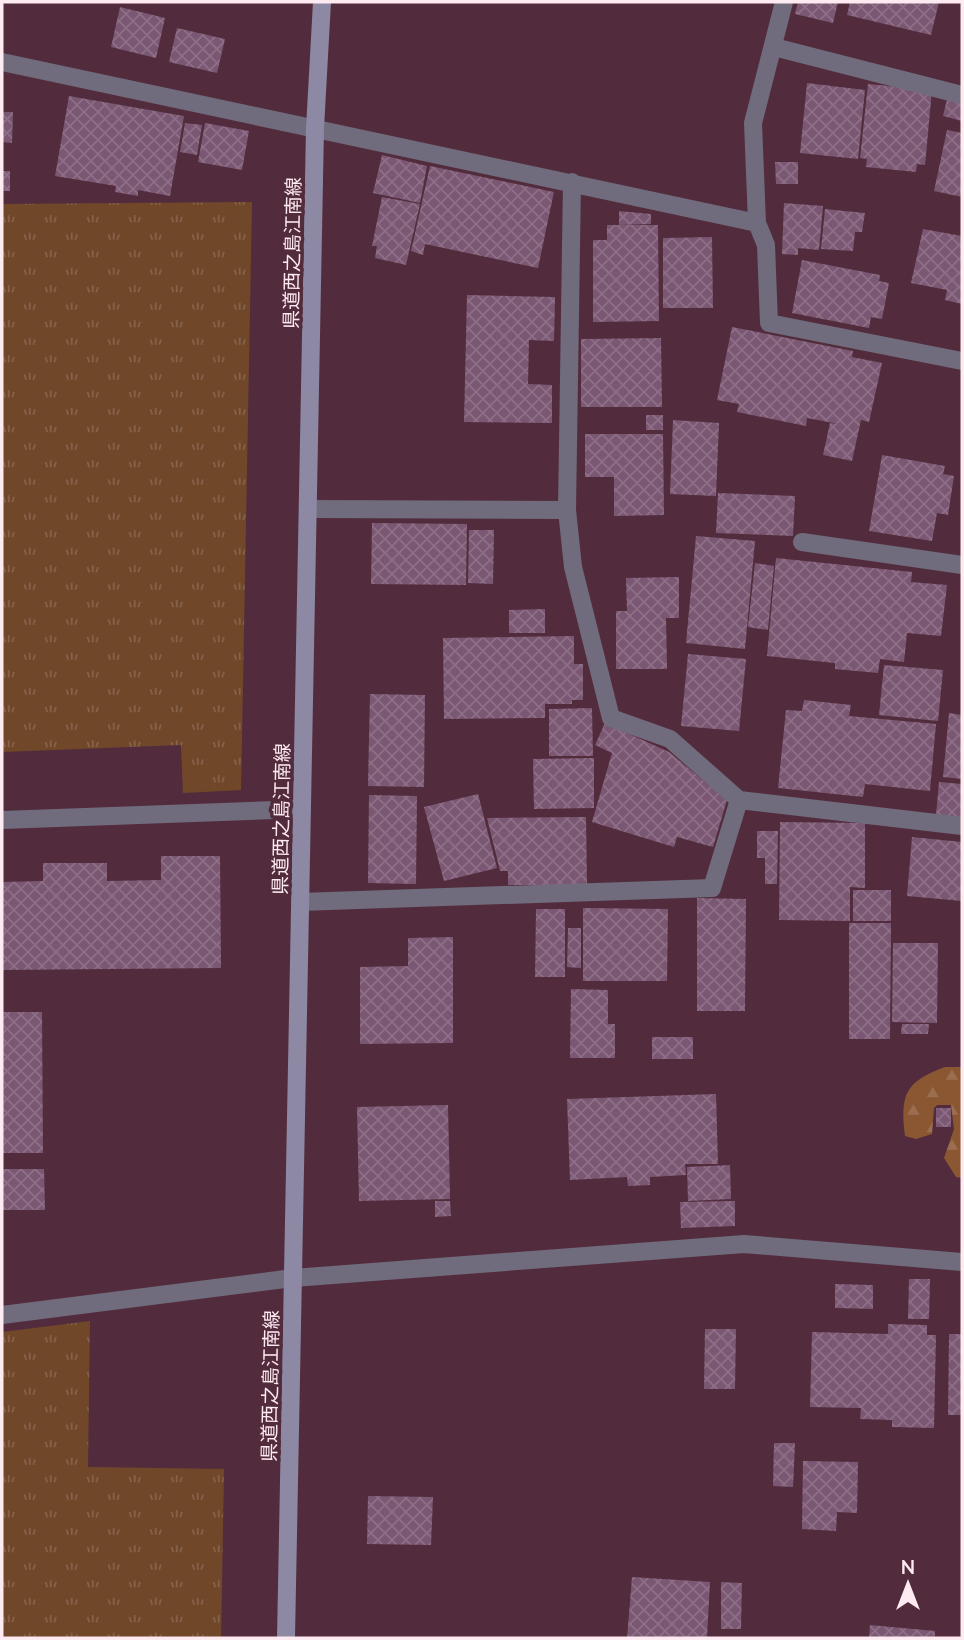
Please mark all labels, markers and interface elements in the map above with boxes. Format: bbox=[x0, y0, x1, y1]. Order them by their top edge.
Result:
street label: 県道西之島江南線 bbox=[279, 177, 305, 329]
street label: 県道西之島江南線 bbox=[268, 743, 294, 895]
street label: 県道西之島江南線 bbox=[257, 1310, 283, 1462]
north arrow bbox=[873, 1549, 943, 1619]
text: N bbox=[901, 1555, 915, 1579]

